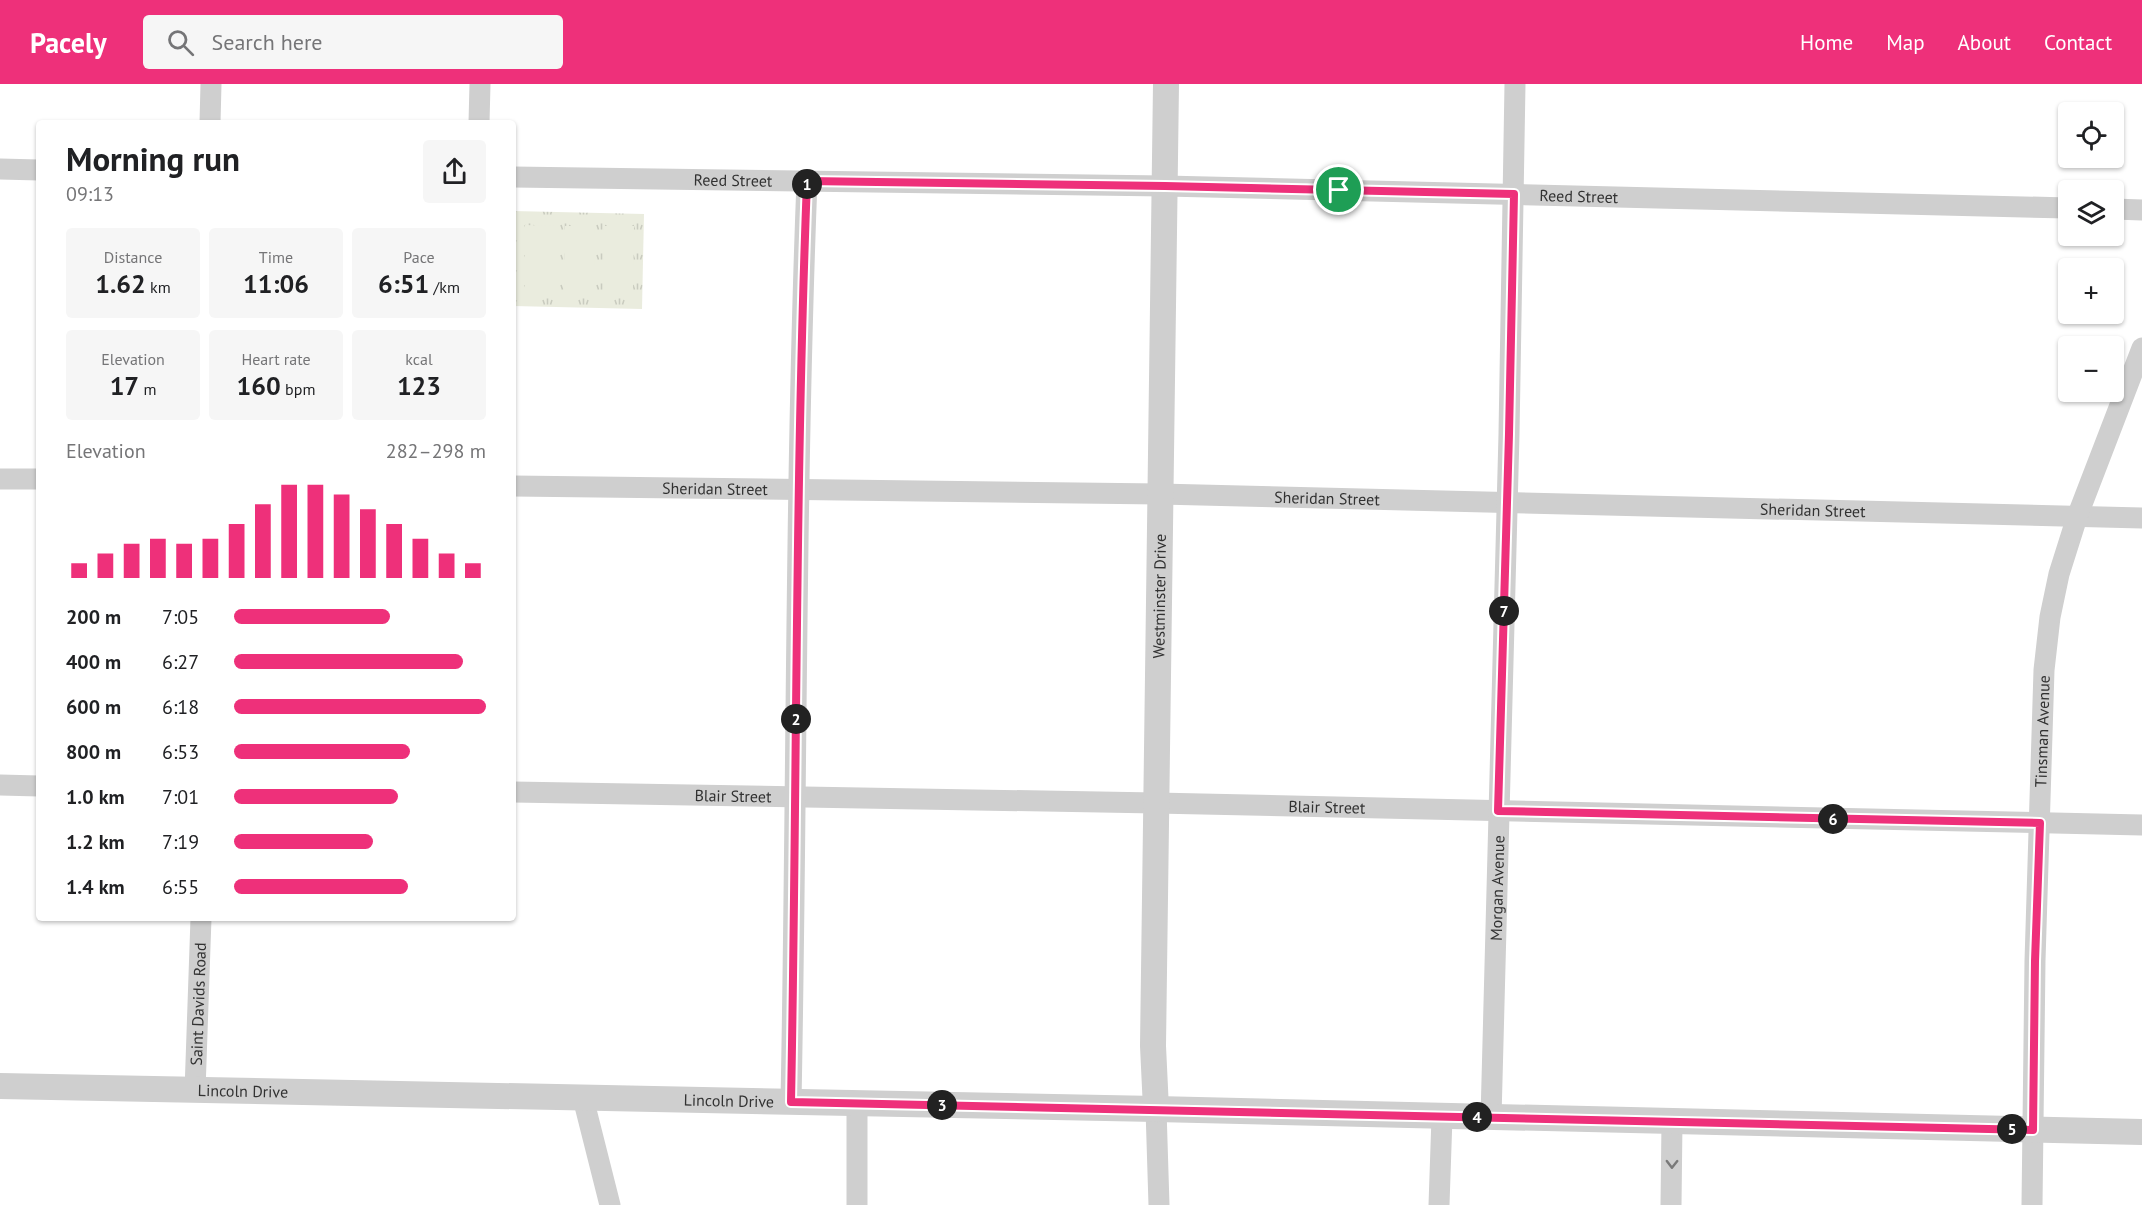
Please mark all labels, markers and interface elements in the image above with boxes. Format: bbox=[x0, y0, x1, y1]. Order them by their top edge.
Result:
search box bbox=[143, 15, 563, 69]
text: Pacely bbox=[30, 24, 107, 61]
icon: search bbox=[164, 26, 197, 59]
text: Search here bbox=[212, 28, 323, 56]
text: Home bbox=[1800, 29, 1853, 56]
text: Map bbox=[1886, 29, 1925, 56]
text: About bbox=[1958, 29, 2011, 56]
text: Contact bbox=[2044, 29, 2112, 56]
map controls bbox=[2058, 102, 2124, 402]
button: locate bbox=[2058, 102, 2124, 168]
text: Morning run bbox=[66, 137, 240, 180]
button: share bbox=[423, 140, 486, 203]
pin bbox=[1313, 164, 1364, 215]
street label: Reed Street bbox=[694, 169, 773, 191]
pin: 1 bbox=[792, 169, 822, 199]
icon: arrive bbox=[1322, 173, 1355, 206]
text: 1 bbox=[802, 174, 812, 194]
button: layers bbox=[2058, 180, 2124, 246]
text: 09:13 bbox=[66, 181, 114, 207]
street label: Reed Street bbox=[1539, 185, 1619, 207]
text: Distance bbox=[104, 247, 162, 267]
text: Time bbox=[259, 247, 293, 267]
text: Pace bbox=[403, 247, 435, 267]
button: + bbox=[2058, 258, 2124, 324]
text: 1.62 bbox=[95, 267, 146, 300]
text: 11:06 bbox=[243, 267, 309, 300]
text: 6:51 bbox=[378, 267, 429, 300]
text: km bbox=[146, 277, 171, 297]
text: /km bbox=[429, 277, 460, 297]
button: − bbox=[2058, 336, 2124, 402]
text: Elevation bbox=[101, 349, 165, 369]
text: Heart rate bbox=[241, 349, 311, 369]
text: kcal bbox=[405, 349, 433, 369]
text: 17 bbox=[110, 369, 139, 402]
text: 160 bbox=[237, 369, 281, 402]
text: 123 bbox=[397, 369, 441, 402]
text: m bbox=[139, 379, 156, 399]
text: bpm bbox=[281, 379, 315, 399]
text: Elevation bbox=[66, 438, 146, 464]
text: 282–298 m bbox=[386, 438, 486, 464]
street label: Sheridan Street bbox=[662, 478, 769, 499]
street label: Sheridan Street bbox=[1274, 487, 1381, 509]
street label: Sheridan Street bbox=[1760, 499, 1866, 521]
street label: Westminster Drive bbox=[1148, 534, 1170, 659]
pin: 7 bbox=[1489, 596, 1519, 626]
text: 7 bbox=[1499, 601, 1509, 621]
text: 200 m bbox=[66, 604, 121, 630]
text: 7:05 bbox=[162, 604, 199, 630]
text: 400 m bbox=[66, 649, 121, 675]
text: 6:27 bbox=[162, 649, 199, 675]
street label: Tinsman Avenue bbox=[2030, 675, 2054, 788]
text: 600 m bbox=[66, 694, 121, 720]
text: 6:18 bbox=[162, 694, 199, 720]
pin: 2 bbox=[781, 704, 811, 734]
text: 2 bbox=[791, 709, 801, 729]
text: 800 m bbox=[66, 739, 121, 765]
text: 6:53 bbox=[162, 739, 199, 765]
text: 1.0 km bbox=[66, 784, 125, 810]
text: 7:01 bbox=[162, 784, 199, 810]
street label: Blair Street bbox=[694, 785, 772, 806]
street label: Blair Street bbox=[1288, 796, 1366, 818]
pin: 6 bbox=[1818, 804, 1848, 834]
text: 6 bbox=[1828, 809, 1838, 829]
text: 1.2 km bbox=[66, 829, 125, 855]
text: 7:19 bbox=[162, 829, 199, 855]
street label: Morgan Avenue bbox=[1486, 835, 1508, 941]
text: 1.4 km bbox=[66, 874, 125, 900]
text: 6:55 bbox=[162, 874, 199, 900]
street label: Saint Davids Road bbox=[186, 942, 210, 1066]
street label: Lincoln Drive bbox=[198, 1080, 288, 1102]
street label: Lincoln Drive bbox=[683, 1090, 774, 1111]
pin: 3 bbox=[927, 1090, 957, 1120]
text: 3 bbox=[937, 1095, 947, 1115]
pin: 4 bbox=[1462, 1102, 1492, 1132]
text: 4 bbox=[1472, 1107, 1482, 1127]
pin: 5 bbox=[1997, 1114, 2027, 1144]
text: 5 bbox=[2007, 1119, 2017, 1139]
one-way arrow bbox=[1665, 1159, 1678, 1168]

